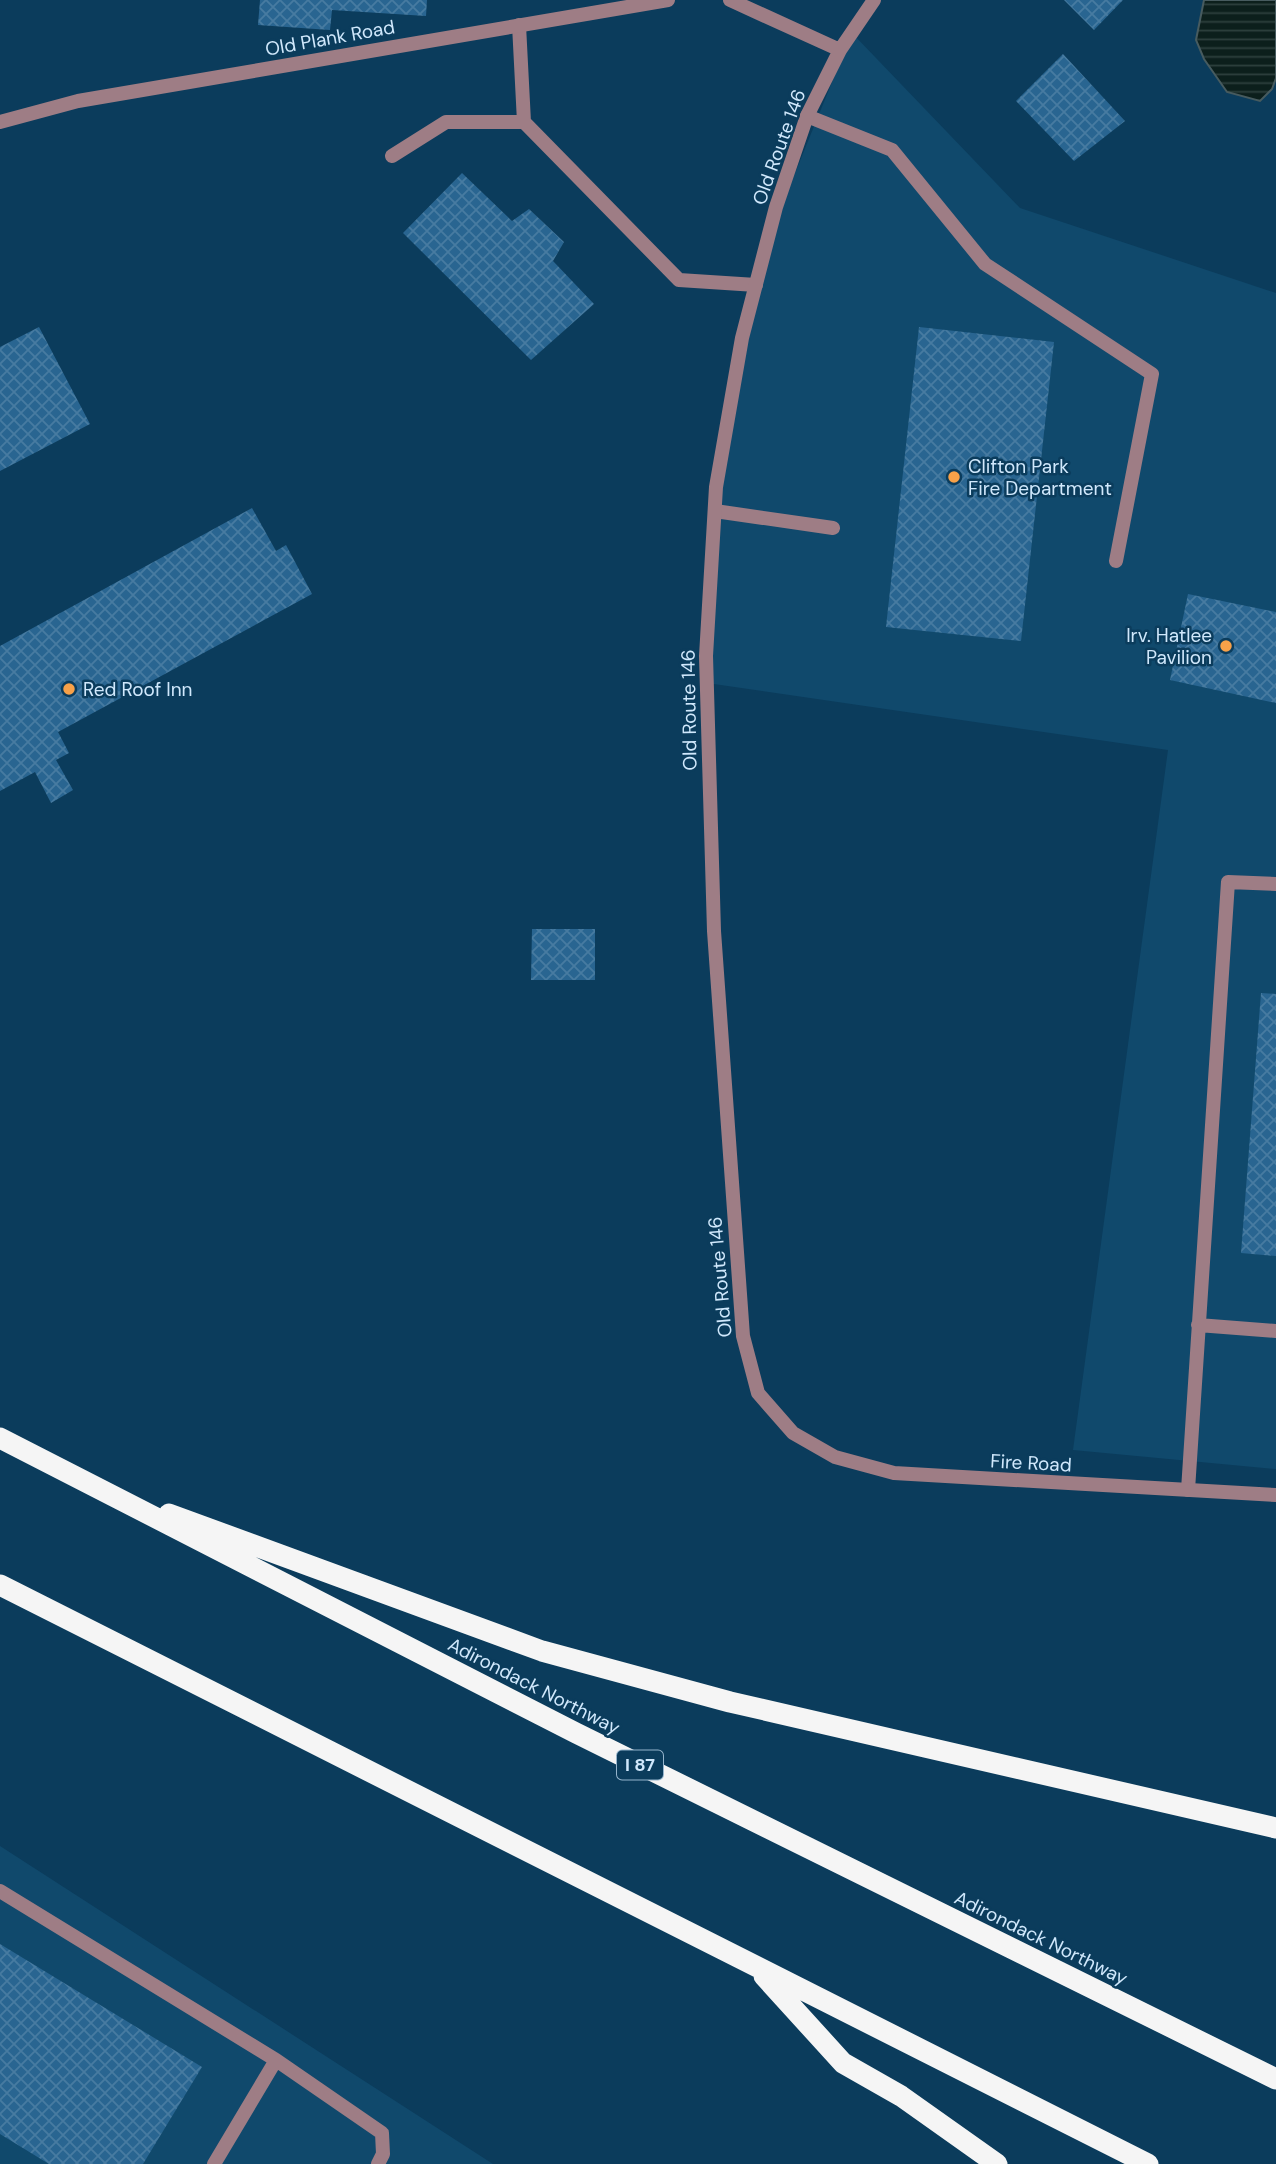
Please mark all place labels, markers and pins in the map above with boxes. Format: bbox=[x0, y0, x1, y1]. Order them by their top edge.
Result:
place label: Clifton Park Fire Department bbox=[968, 454, 1112, 501]
marker: Clifton Park Fire Department bbox=[946, 469, 962, 485]
place label: Irv. Hatlee Pavilion bbox=[1126, 623, 1212, 670]
marker: Irv. Hatlee Pavilion bbox=[1218, 638, 1234, 654]
place label: Red Roof Inn bbox=[83, 677, 193, 702]
marker: Red Roof Inn bbox=[61, 681, 77, 697]

